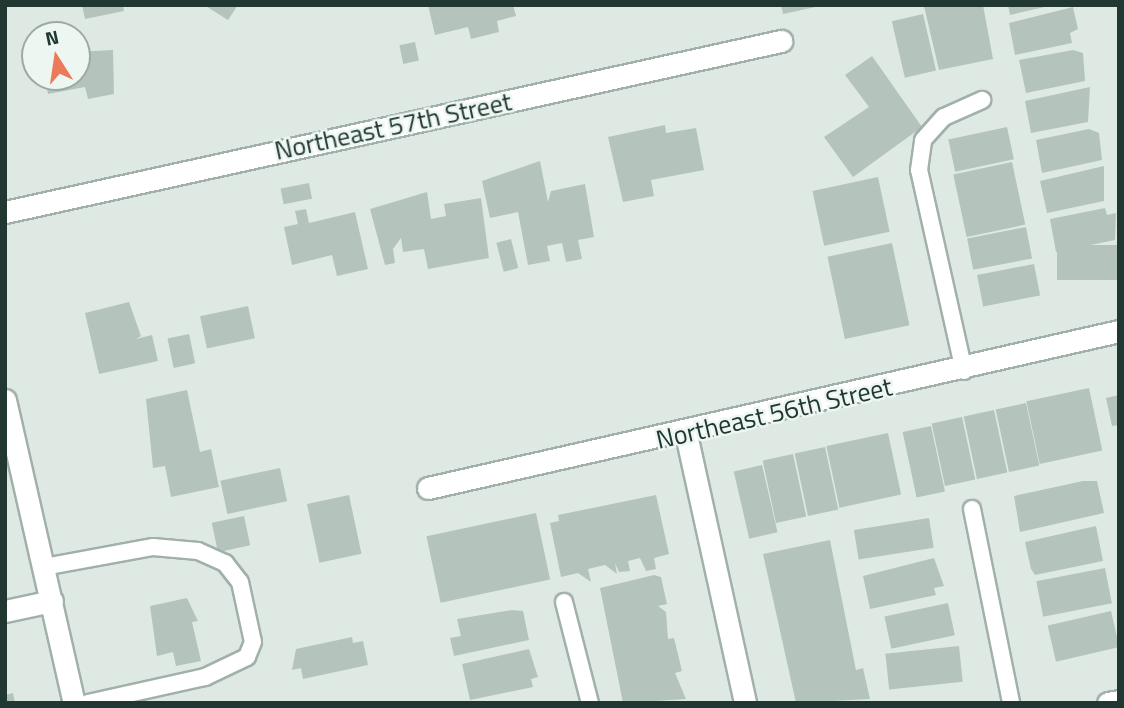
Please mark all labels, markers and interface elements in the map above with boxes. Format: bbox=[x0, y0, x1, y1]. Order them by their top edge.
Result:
north arrow bbox=[21, 21, 91, 91]
text: N bbox=[42, 21, 61, 52]
street label: Northeast 57th Street bbox=[272, 86, 514, 166]
street label: Northeast 56th Street bbox=[653, 371, 895, 455]

